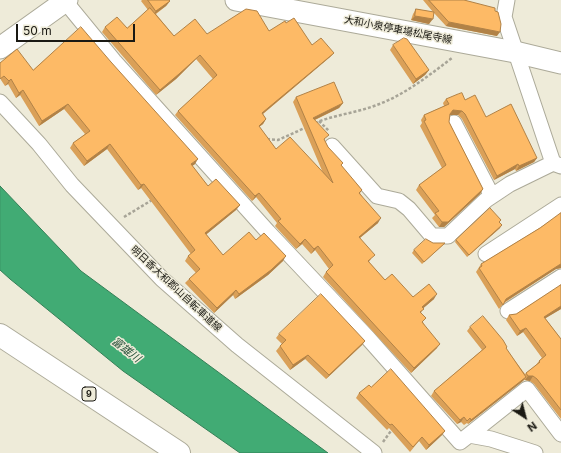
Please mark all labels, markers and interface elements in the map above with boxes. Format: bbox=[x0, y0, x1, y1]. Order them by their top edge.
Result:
street label: 大和小泉停車場松尾寺線 bbox=[343, 14, 453, 46]
scale bar bbox=[18, 16, 137, 42]
text: 50 m bbox=[23, 23, 52, 38]
street label: 明日香大和郡山自転車道線 bbox=[128, 244, 224, 334]
water label: 富雄川 bbox=[109, 335, 143, 365]
road number: 9 bbox=[82, 387, 96, 401]
north arrow bbox=[505, 397, 545, 437]
text: N bbox=[525, 419, 540, 435]

